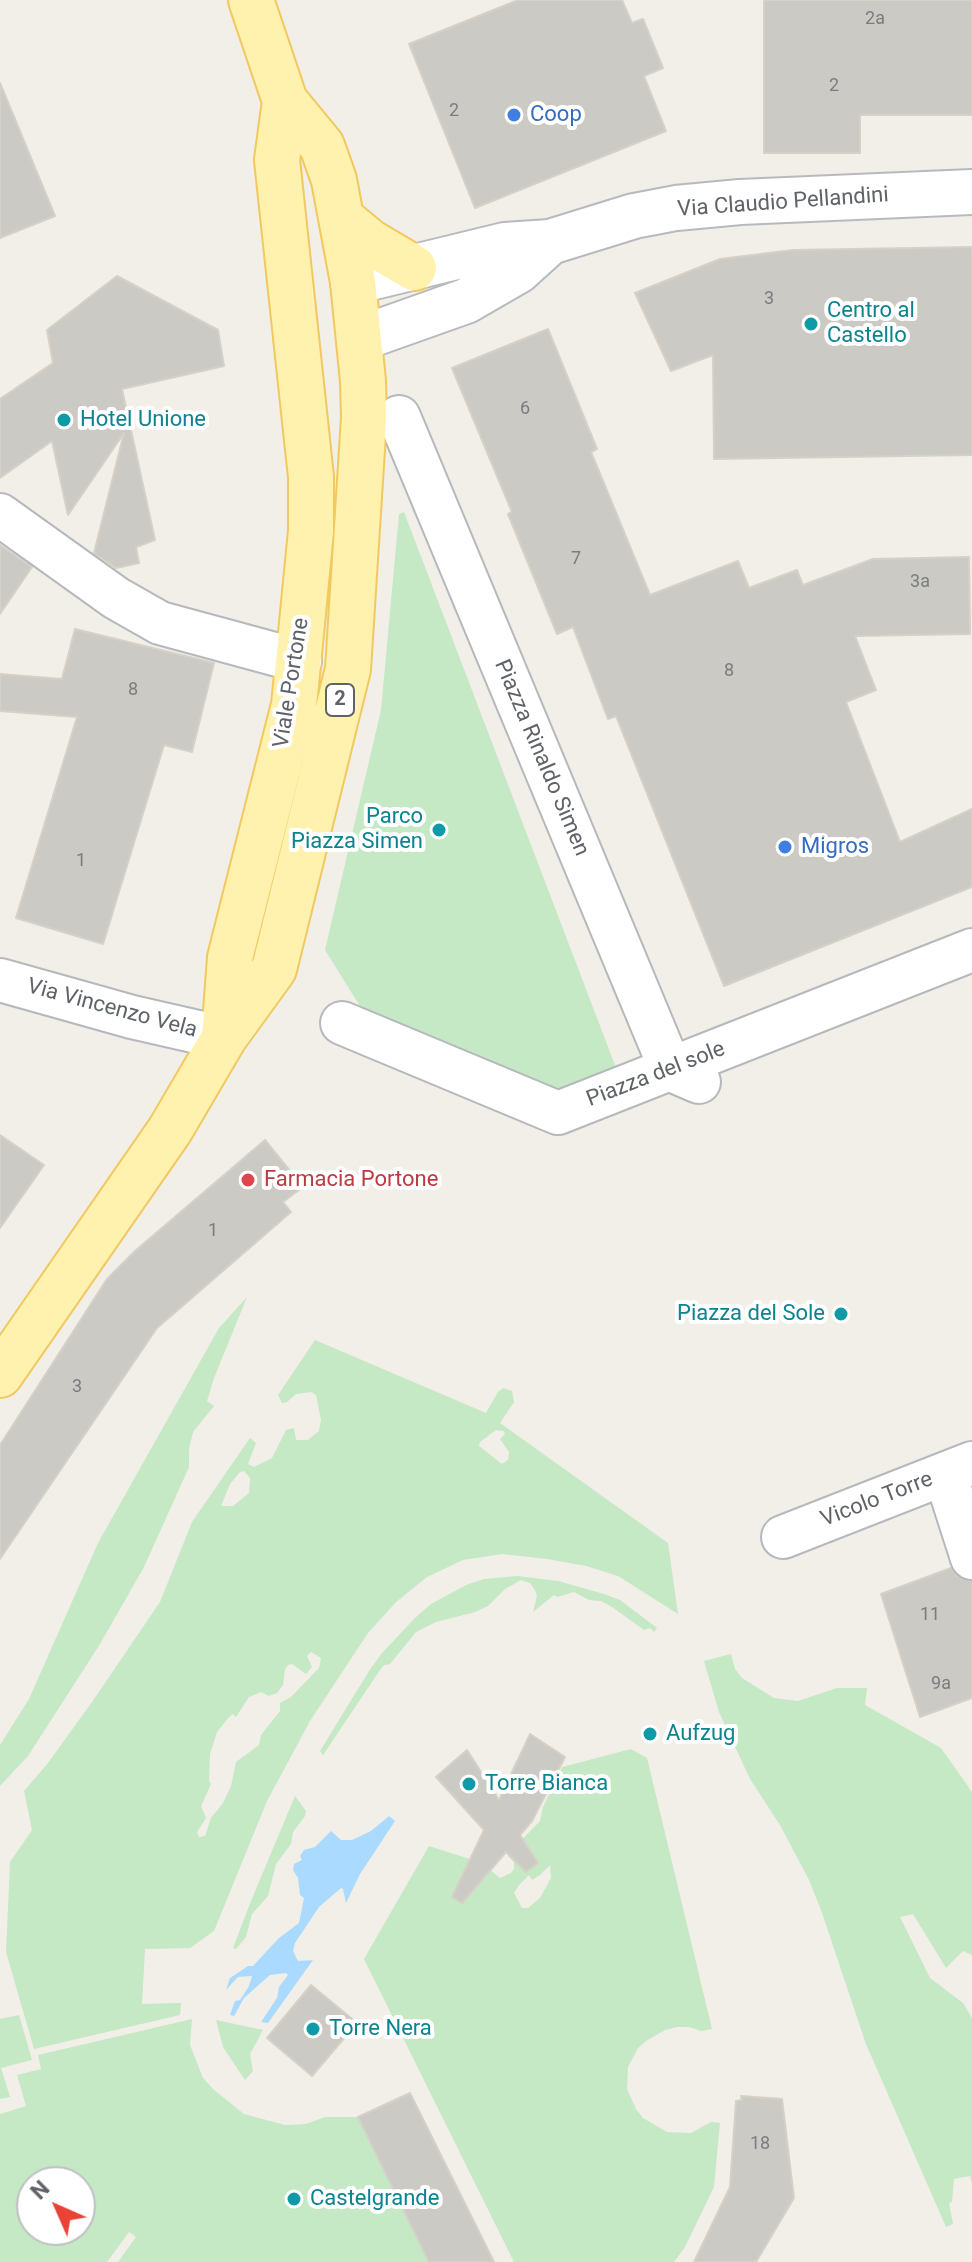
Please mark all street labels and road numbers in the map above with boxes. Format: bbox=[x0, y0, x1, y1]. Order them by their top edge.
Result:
street label: Via Claudio Pellandini bbox=[676, 182, 890, 224]
street label: Viale Portone bbox=[269, 616, 315, 750]
street label: Piazza Rinaldo Simen bbox=[488, 656, 594, 860]
road number: 2 bbox=[326, 684, 354, 716]
street label: Via Vincenzo Vela bbox=[24, 974, 200, 1044]
street label: Piazza del sole bbox=[583, 1036, 729, 1114]
street label: Vicolo Torre bbox=[817, 1467, 937, 1533]

